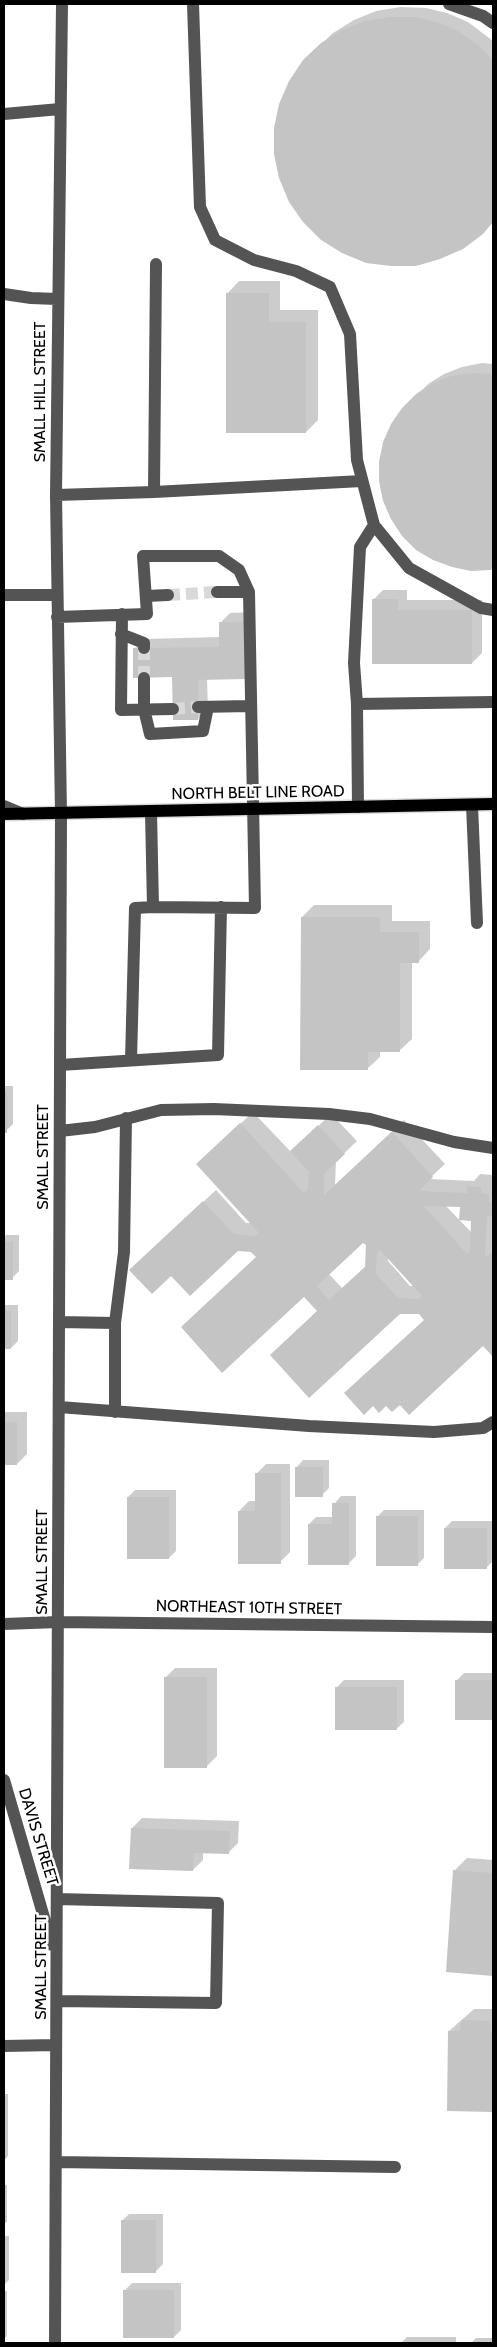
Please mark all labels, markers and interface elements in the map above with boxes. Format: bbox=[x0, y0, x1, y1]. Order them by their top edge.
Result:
street label: SMALL HILL STREET bbox=[30, 322, 50, 462]
street label: NORTH BELT LINE ROAD bbox=[171, 782, 345, 804]
street label: SMALL STREET bbox=[33, 1104, 53, 1210]
street label: SMALL STREET bbox=[32, 1509, 52, 1615]
street label: NORTHEAST 10TH STREET bbox=[156, 1597, 342, 1619]
street label: DAVIS STREET bbox=[14, 1786, 62, 1888]
street label: SMALL STREET bbox=[31, 1914, 51, 2020]

